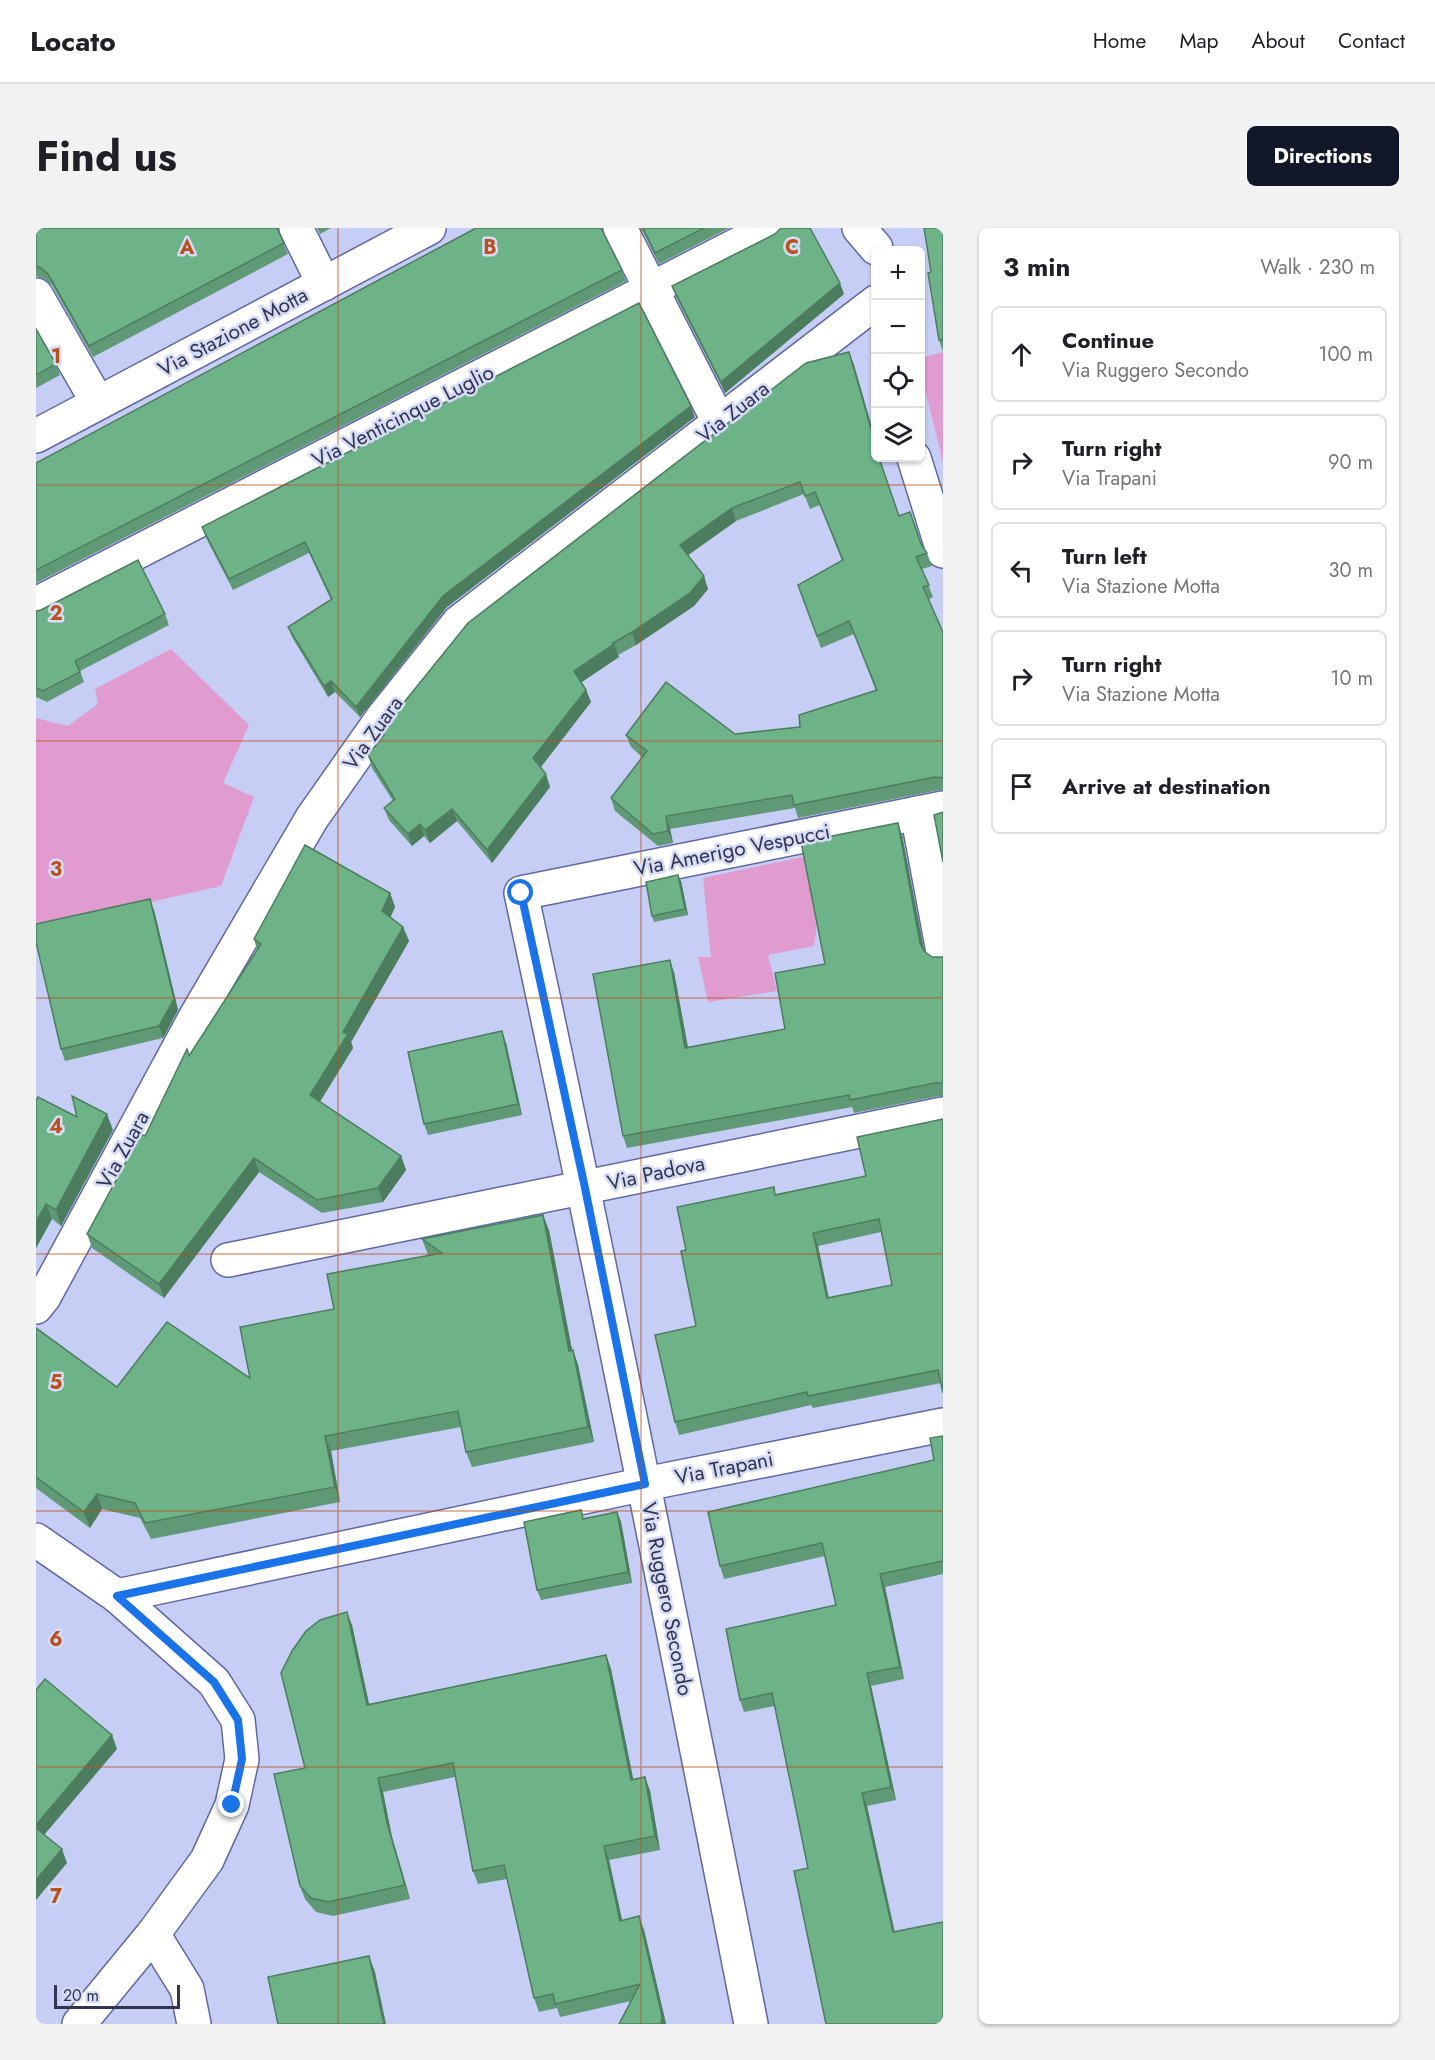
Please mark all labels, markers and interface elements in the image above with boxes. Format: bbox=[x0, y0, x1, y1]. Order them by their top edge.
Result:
text: Locato bbox=[30, 21, 116, 62]
text: Home bbox=[1093, 26, 1146, 56]
text: Map bbox=[1179, 26, 1219, 56]
text: About bbox=[1252, 26, 1305, 56]
text: Contact bbox=[1338, 26, 1405, 56]
text: Find us bbox=[36, 126, 177, 187]
button: Directions bbox=[1247, 126, 1399, 186]
text: A bbox=[179, 233, 195, 262]
text: B bbox=[483, 233, 497, 262]
text: C bbox=[785, 233, 799, 262]
map controls bbox=[871, 246, 925, 462]
button: + bbox=[871, 246, 925, 300]
text: 3 min bbox=[1003, 248, 1070, 286]
text: Walk · 230 m bbox=[1260, 253, 1375, 282]
street label: Via Stazione Motta bbox=[153, 280, 313, 384]
button: − bbox=[871, 300, 925, 354]
text: Continue bbox=[1062, 324, 1154, 356]
icon: ahead bbox=[1005, 338, 1038, 371]
text: 100 m bbox=[1318, 340, 1373, 369]
text: 1 bbox=[51, 342, 61, 371]
button: locate bbox=[871, 354, 925, 408]
text: Via Ruggero Secondo bbox=[1062, 356, 1249, 385]
street label: Via Venticinque Luglio bbox=[307, 357, 499, 475]
street label: Via Zuara bbox=[690, 374, 776, 450]
button: layers bbox=[871, 408, 925, 462]
text: Turn right bbox=[1062, 432, 1162, 464]
icon: right bbox=[1005, 446, 1038, 479]
text: 90 m bbox=[1328, 448, 1373, 477]
text: Via Trapani bbox=[1062, 464, 1157, 493]
text: Turn left bbox=[1062, 540, 1147, 572]
icon: left bbox=[1005, 554, 1038, 587]
text: 30 m bbox=[1328, 556, 1373, 585]
text: Via Stazione Motta bbox=[1062, 572, 1220, 601]
text: 2 bbox=[49, 599, 63, 628]
text: Turn right bbox=[1062, 648, 1162, 680]
icon: right bbox=[1005, 662, 1038, 695]
text: 10 m bbox=[1330, 664, 1373, 693]
text: Via Stazione Motta bbox=[1062, 680, 1220, 709]
street label: Via Zuara bbox=[336, 690, 410, 776]
icon: arrive bbox=[1005, 770, 1038, 803]
text: Arrive at destination bbox=[1062, 770, 1271, 802]
street label: Via Amerigo Vespucci bbox=[631, 816, 833, 884]
text: 3 bbox=[50, 855, 62, 884]
route start bbox=[507, 879, 533, 905]
street label: Via Zuara bbox=[89, 1106, 157, 1194]
text: 4 bbox=[49, 1112, 63, 1141]
street label: Via Padova bbox=[604, 1148, 708, 1198]
text: 5 bbox=[50, 1368, 63, 1397]
street label: Via Trapani bbox=[672, 1444, 776, 1492]
street label: Via Ruggero Secondo bbox=[634, 1500, 700, 1698]
text: 6 bbox=[49, 1625, 63, 1654]
route end bbox=[218, 1791, 244, 1817]
text: 7 bbox=[50, 1882, 63, 1911]
scale bar bbox=[54, 1982, 180, 2010]
text: 20 m bbox=[63, 1984, 99, 2007]

